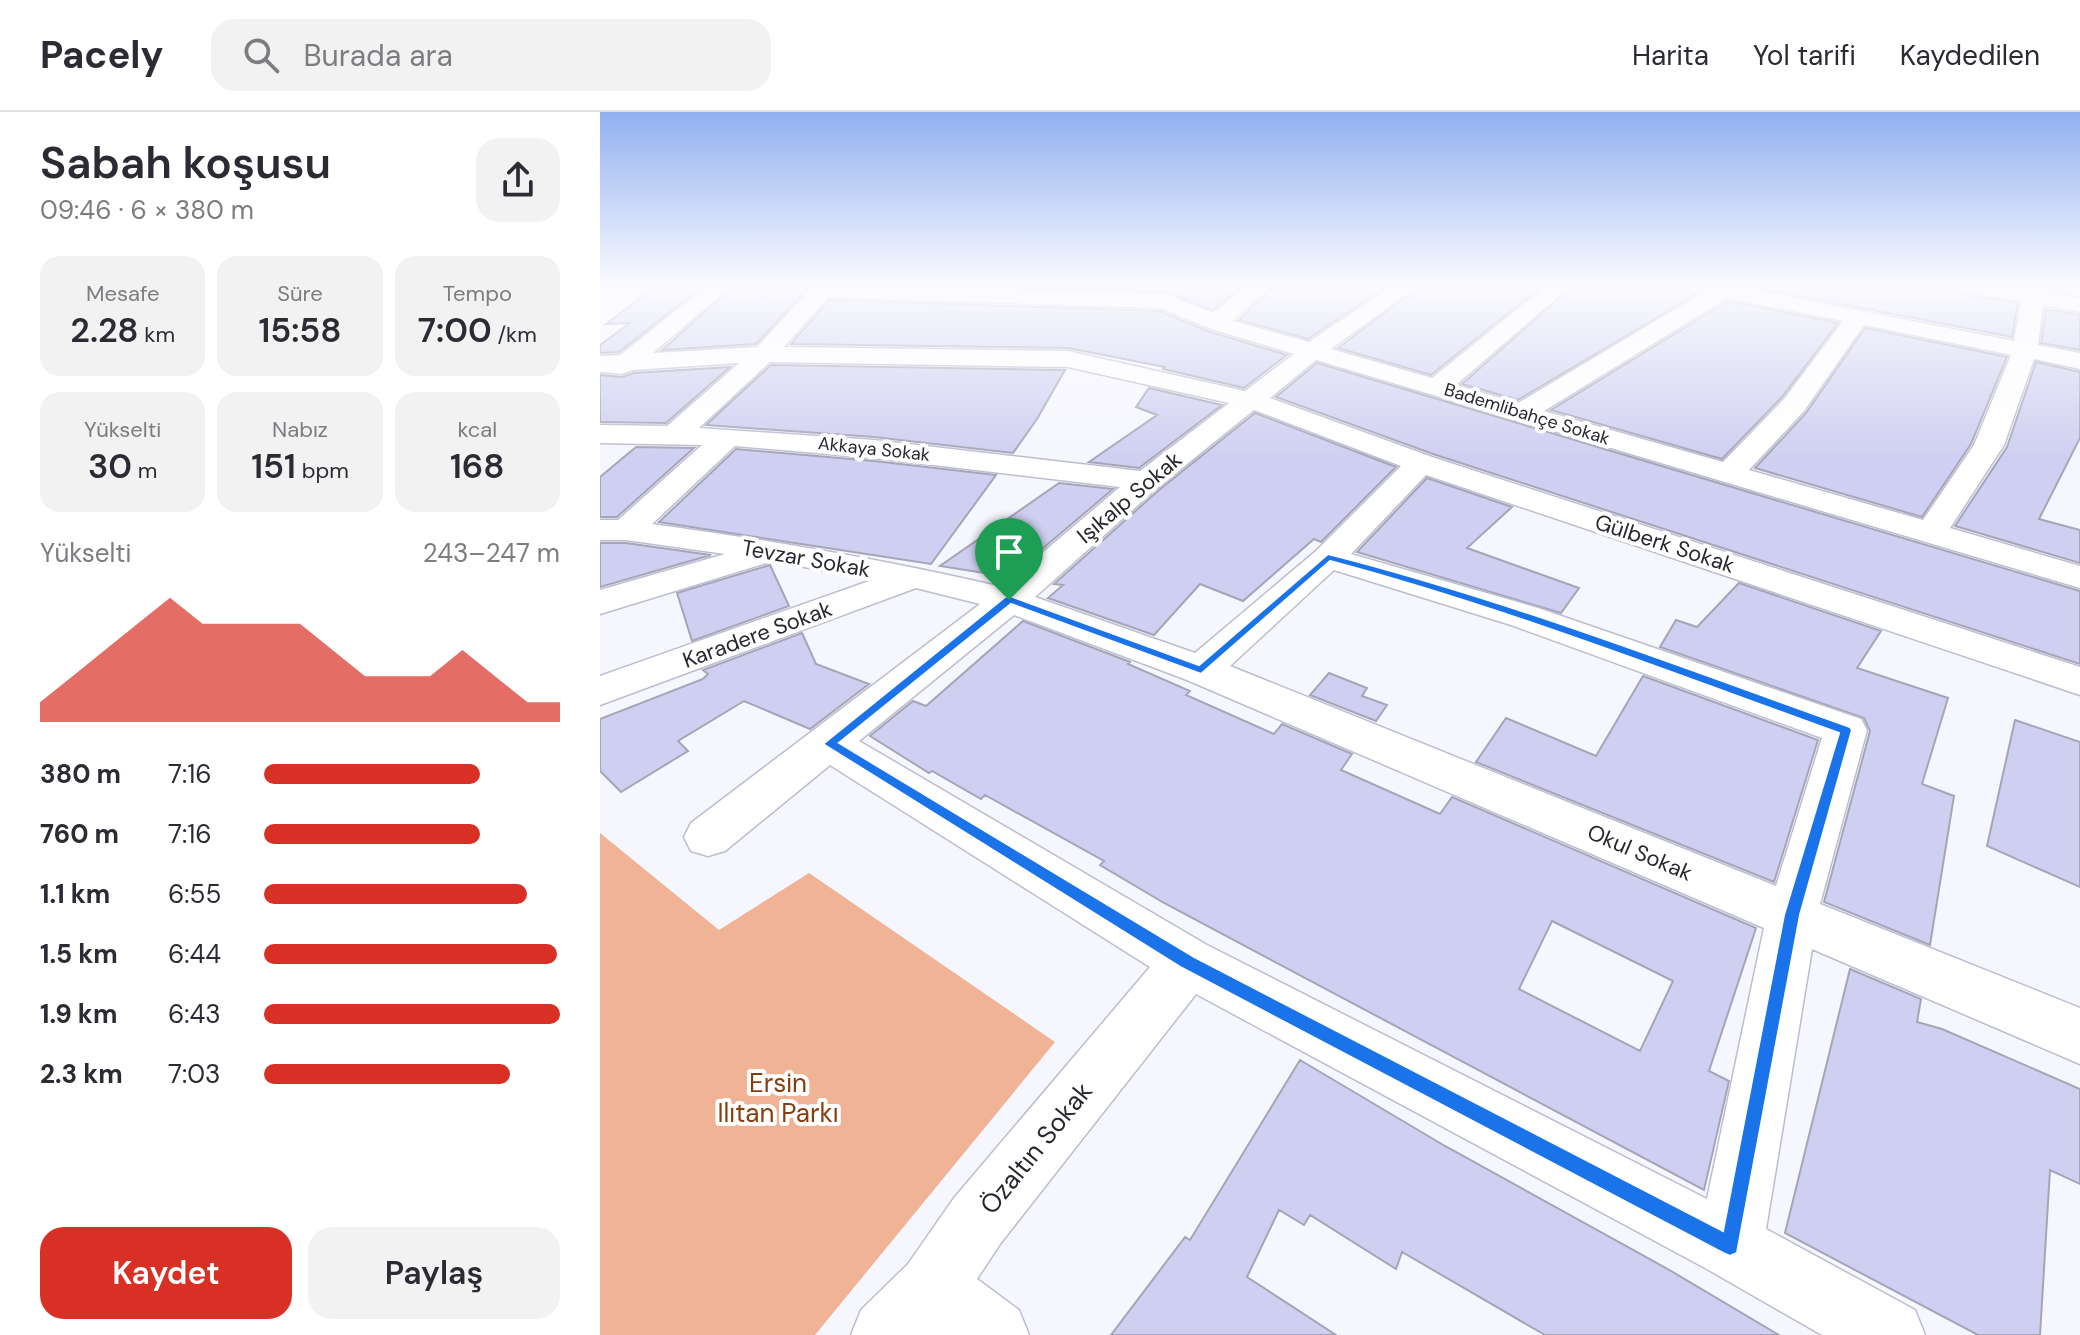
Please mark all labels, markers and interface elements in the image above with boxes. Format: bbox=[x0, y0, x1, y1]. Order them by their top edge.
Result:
search box bbox=[211, 19, 771, 91]
text: Pacely bbox=[40, 30, 163, 80]
icon: search bbox=[239, 33, 283, 77]
text: Burada ara bbox=[303, 36, 453, 75]
text: Harita bbox=[1632, 37, 1709, 74]
text: Yol tarifi bbox=[1753, 37, 1856, 74]
text: Kaydedilen bbox=[1900, 37, 2040, 74]
text: Sabah koşusu bbox=[40, 134, 331, 192]
button: share bbox=[476, 138, 560, 222]
text: 09:46 · 6 × 380 m bbox=[40, 193, 254, 227]
text: Mesafe bbox=[86, 279, 159, 308]
text: Süre bbox=[277, 279, 323, 308]
text: Tempo bbox=[443, 279, 512, 308]
text: 2.28 bbox=[70, 308, 138, 353]
text: 15:58 bbox=[258, 308, 342, 353]
text: 7:00 bbox=[418, 308, 492, 353]
text: km bbox=[138, 320, 175, 349]
text: /km bbox=[492, 320, 537, 349]
street label: Bademlibahçe Sokak bbox=[1441, 377, 1613, 451]
text: Yükselti bbox=[84, 415, 161, 444]
text: Nabız bbox=[272, 415, 328, 444]
text: kcal bbox=[457, 415, 497, 444]
street label: Akkaya Sokak bbox=[817, 431, 931, 467]
text: 30 bbox=[88, 444, 132, 489]
text: 151 bbox=[251, 444, 296, 489]
text: 168 bbox=[450, 444, 505, 489]
street label: Işıkalp Sokak bbox=[1071, 445, 1188, 550]
text: m bbox=[132, 456, 157, 485]
text: bpm bbox=[296, 456, 349, 485]
street label: Gülberk Sokak bbox=[1591, 507, 1738, 580]
pin bbox=[975, 518, 1043, 600]
icon: arrive bbox=[987, 530, 1031, 574]
street label: Tevzar Sokak bbox=[739, 533, 872, 584]
text: Yükselti bbox=[40, 536, 131, 570]
text: 243–247 m bbox=[423, 536, 560, 570]
street label: Karadere Sokak bbox=[679, 594, 836, 675]
text: 380 m bbox=[40, 757, 121, 791]
text: 7:16 bbox=[168, 757, 212, 791]
text: 760 m bbox=[40, 817, 119, 851]
text: 7:16 bbox=[168, 817, 212, 851]
street label: Okul Sokak bbox=[1583, 817, 1697, 888]
text: 1.1 km bbox=[40, 877, 110, 911]
text: 6:55 bbox=[168, 877, 221, 911]
text: 1.5 km bbox=[40, 937, 118, 971]
text: 6:44 bbox=[168, 937, 221, 971]
text: 1.9 km bbox=[40, 997, 117, 1031]
text: 6:43 bbox=[168, 997, 221, 1031]
text: 2.3 km bbox=[40, 1057, 123, 1091]
text: 7:03 bbox=[168, 1057, 220, 1091]
park label: Ersin Ilıtan Parkı bbox=[717, 1066, 839, 1130]
street label: Özaltın Sokak bbox=[972, 1075, 1100, 1221]
button: Kaydet bbox=[40, 1227, 292, 1319]
button: Paylaş bbox=[308, 1227, 560, 1319]

